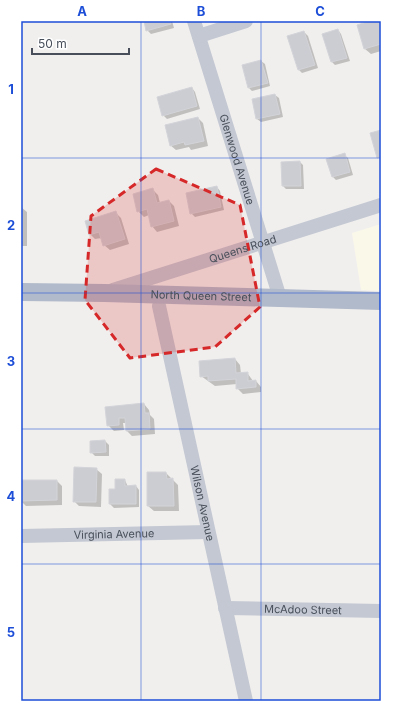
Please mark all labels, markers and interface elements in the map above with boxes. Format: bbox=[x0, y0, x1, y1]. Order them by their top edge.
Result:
text: A bbox=[77, 3, 87, 19]
text: B bbox=[197, 3, 206, 19]
text: C bbox=[315, 3, 325, 19]
scale bar bbox=[32, 30, 129, 56]
text: 50 m bbox=[38, 36, 67, 51]
text: 1 bbox=[8, 81, 14, 97]
street label: Glenwood Avenue bbox=[216, 112, 258, 207]
text: 2 bbox=[7, 217, 15, 233]
street label: Queens Road bbox=[207, 232, 278, 266]
street label: North Queen Street bbox=[150, 287, 252, 304]
text: 3 bbox=[7, 353, 15, 369]
street label: Wilson Avenue bbox=[187, 464, 218, 542]
text: 4 bbox=[7, 488, 16, 504]
street label: Virginia Avenue bbox=[73, 526, 155, 542]
street label: McAdoo Street bbox=[264, 602, 342, 617]
text: 5 bbox=[7, 624, 15, 640]

